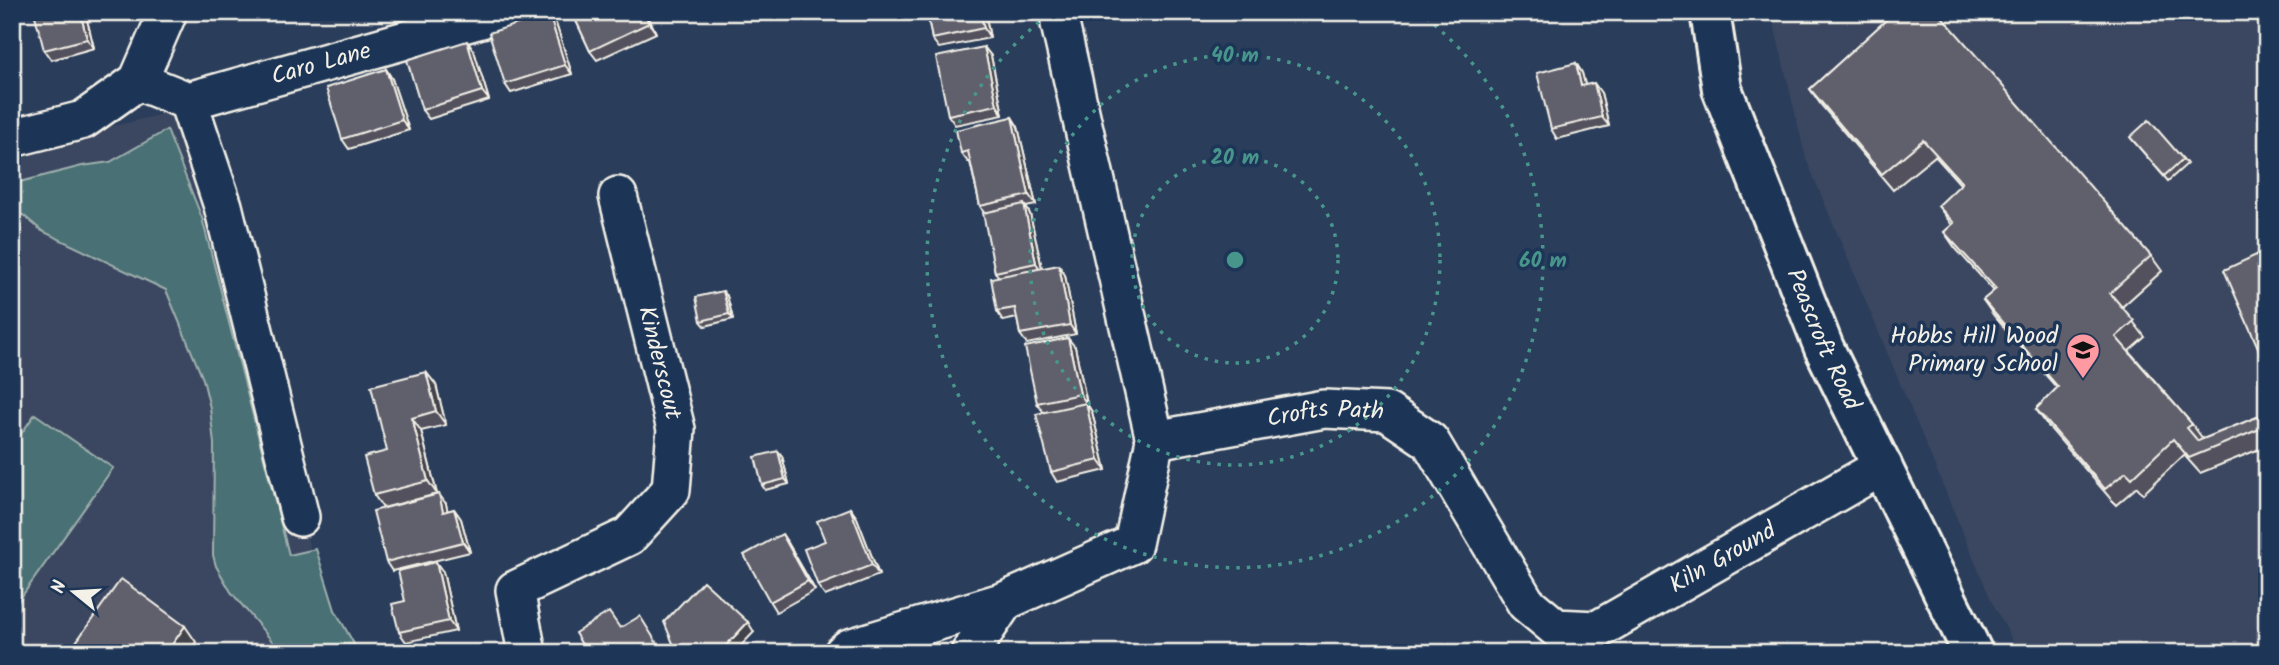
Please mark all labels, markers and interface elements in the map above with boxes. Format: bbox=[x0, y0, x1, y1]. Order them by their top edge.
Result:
street label: Caro Lane bbox=[267, 31, 376, 96]
text: 40 m bbox=[1211, 40, 1259, 73]
text: 20 m bbox=[1211, 142, 1259, 175]
text: 60 m bbox=[1519, 245, 1567, 278]
centre of rings bbox=[1223, 248, 1247, 272]
street label: Peascroft Road bbox=[1775, 263, 1871, 418]
street label: Kinderscout bbox=[626, 302, 692, 425]
place label: Hobbs Hill Wood Primary School bbox=[1890, 317, 2059, 384]
school or university icon: Hobbs Hill Wood Primary School bbox=[2064, 331, 2102, 380]
street label: Crofts Path bbox=[1264, 389, 1385, 439]
street label: Kiln Ground bbox=[1662, 511, 1784, 604]
north arrow bbox=[38, 556, 108, 626]
text: N bbox=[44, 577, 76, 598]

